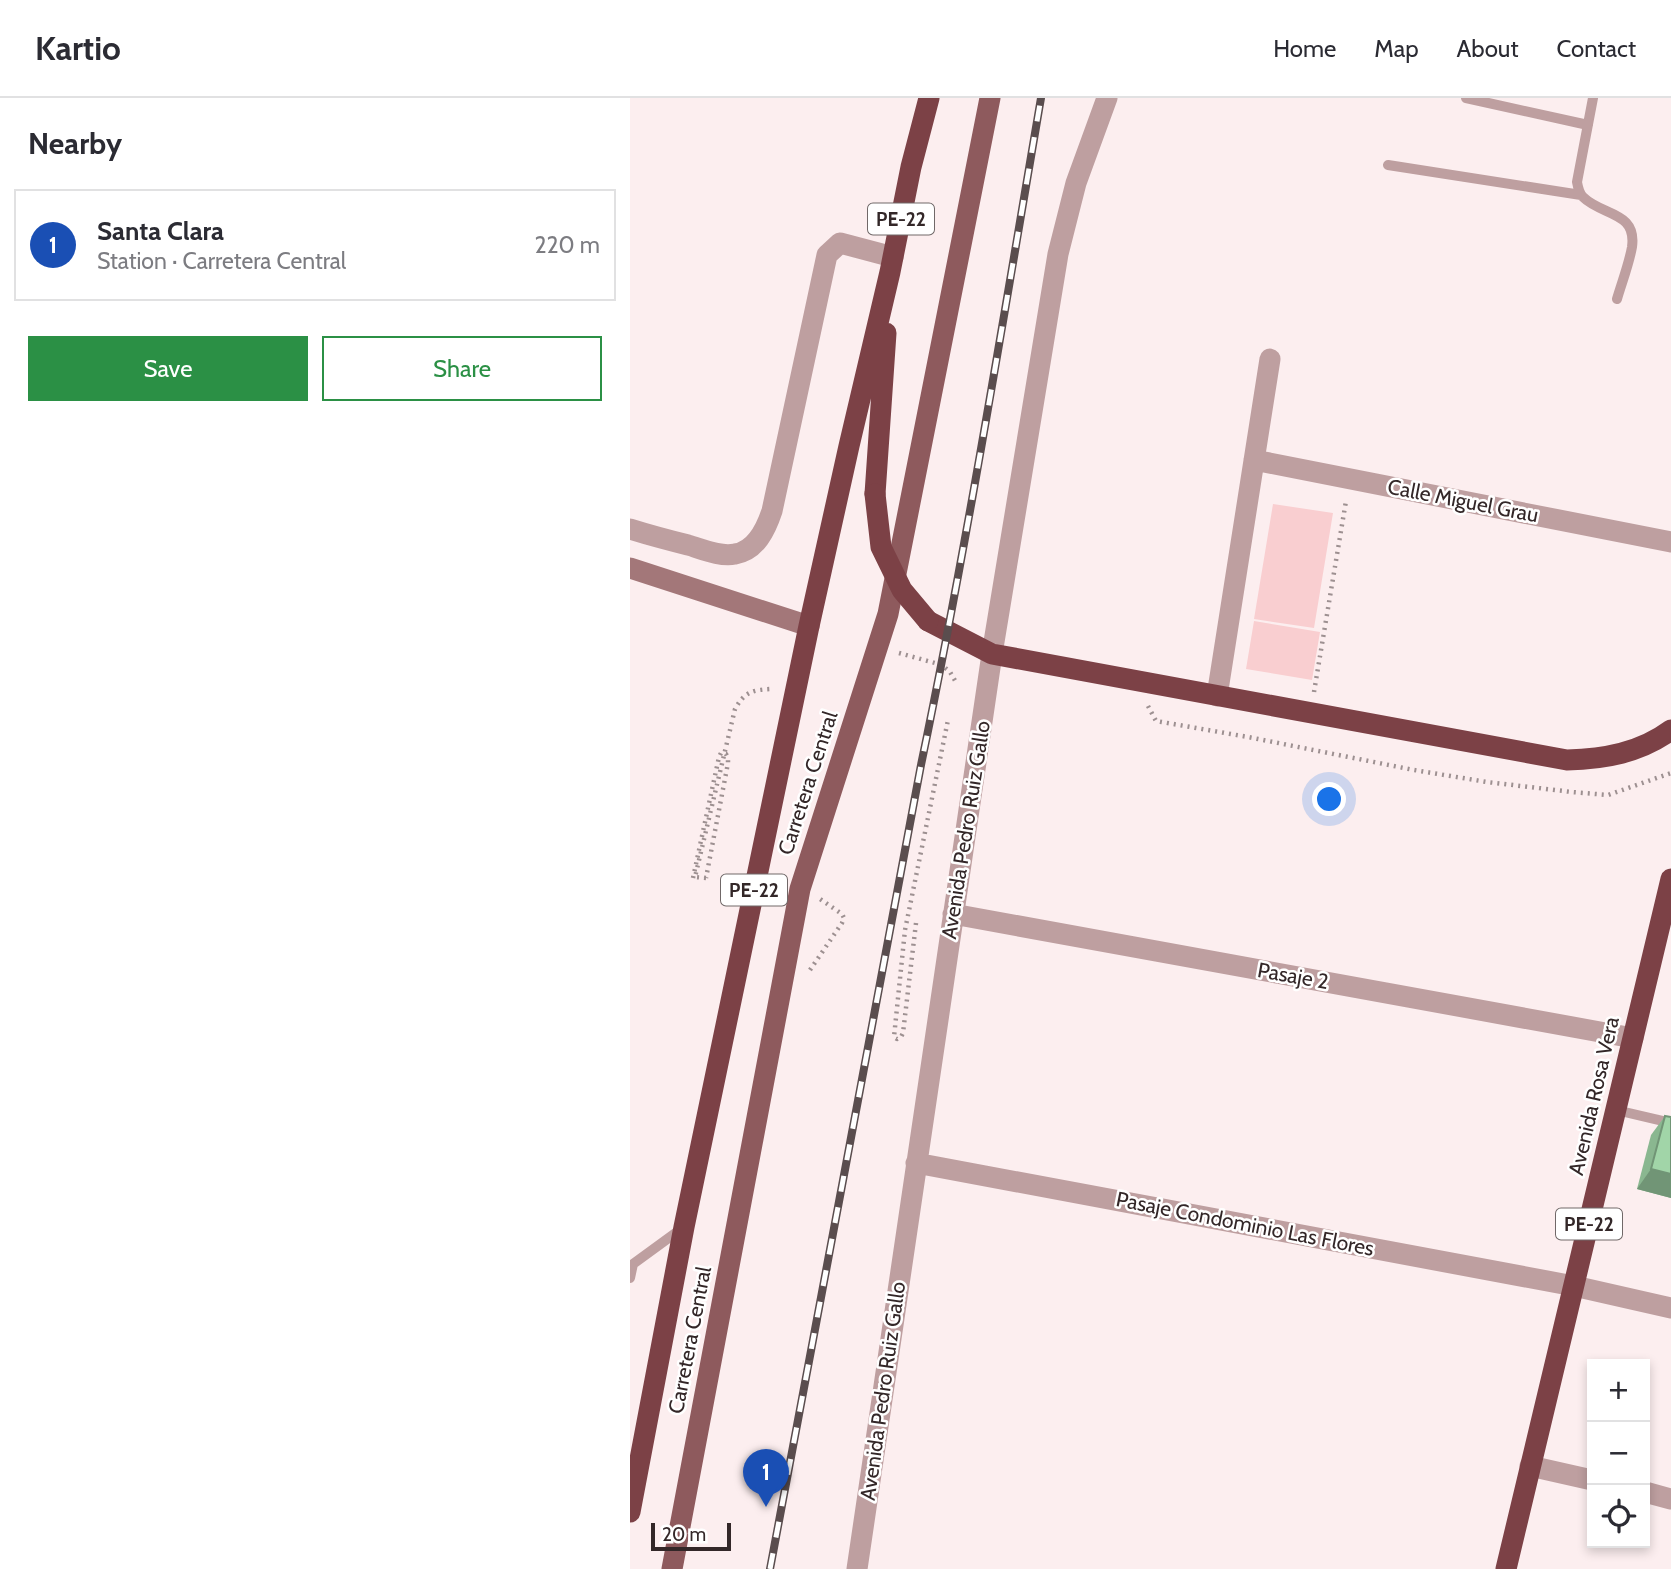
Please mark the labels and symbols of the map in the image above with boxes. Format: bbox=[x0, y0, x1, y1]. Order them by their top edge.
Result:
road number: PE-22 bbox=[868, 203, 934, 234]
street label: Calle Miguel Grau bbox=[1386, 474, 1541, 527]
street label: Carretera Central bbox=[773, 708, 843, 858]
street label: Avenida Pedro Ruiz Gallo bbox=[936, 719, 995, 941]
your location bbox=[1312, 782, 1346, 816]
road number: PE-22 bbox=[721, 874, 787, 905]
street label: Pasaje 2 bbox=[1256, 957, 1330, 995]
street label: Avenida Rosa Vera bbox=[1563, 1014, 1624, 1178]
street label: Pasaje Condominio Las Flores bbox=[1114, 1186, 1376, 1262]
road number: PE-22 bbox=[1556, 1208, 1622, 1240]
street label: Carretera Central bbox=[663, 1264, 716, 1416]
street label: Avenida Pedro Ruiz Gallo bbox=[855, 1280, 910, 1502]
pin: 1 bbox=[743, 1449, 789, 1507]
scale bar bbox=[651, 1520, 732, 1552]

